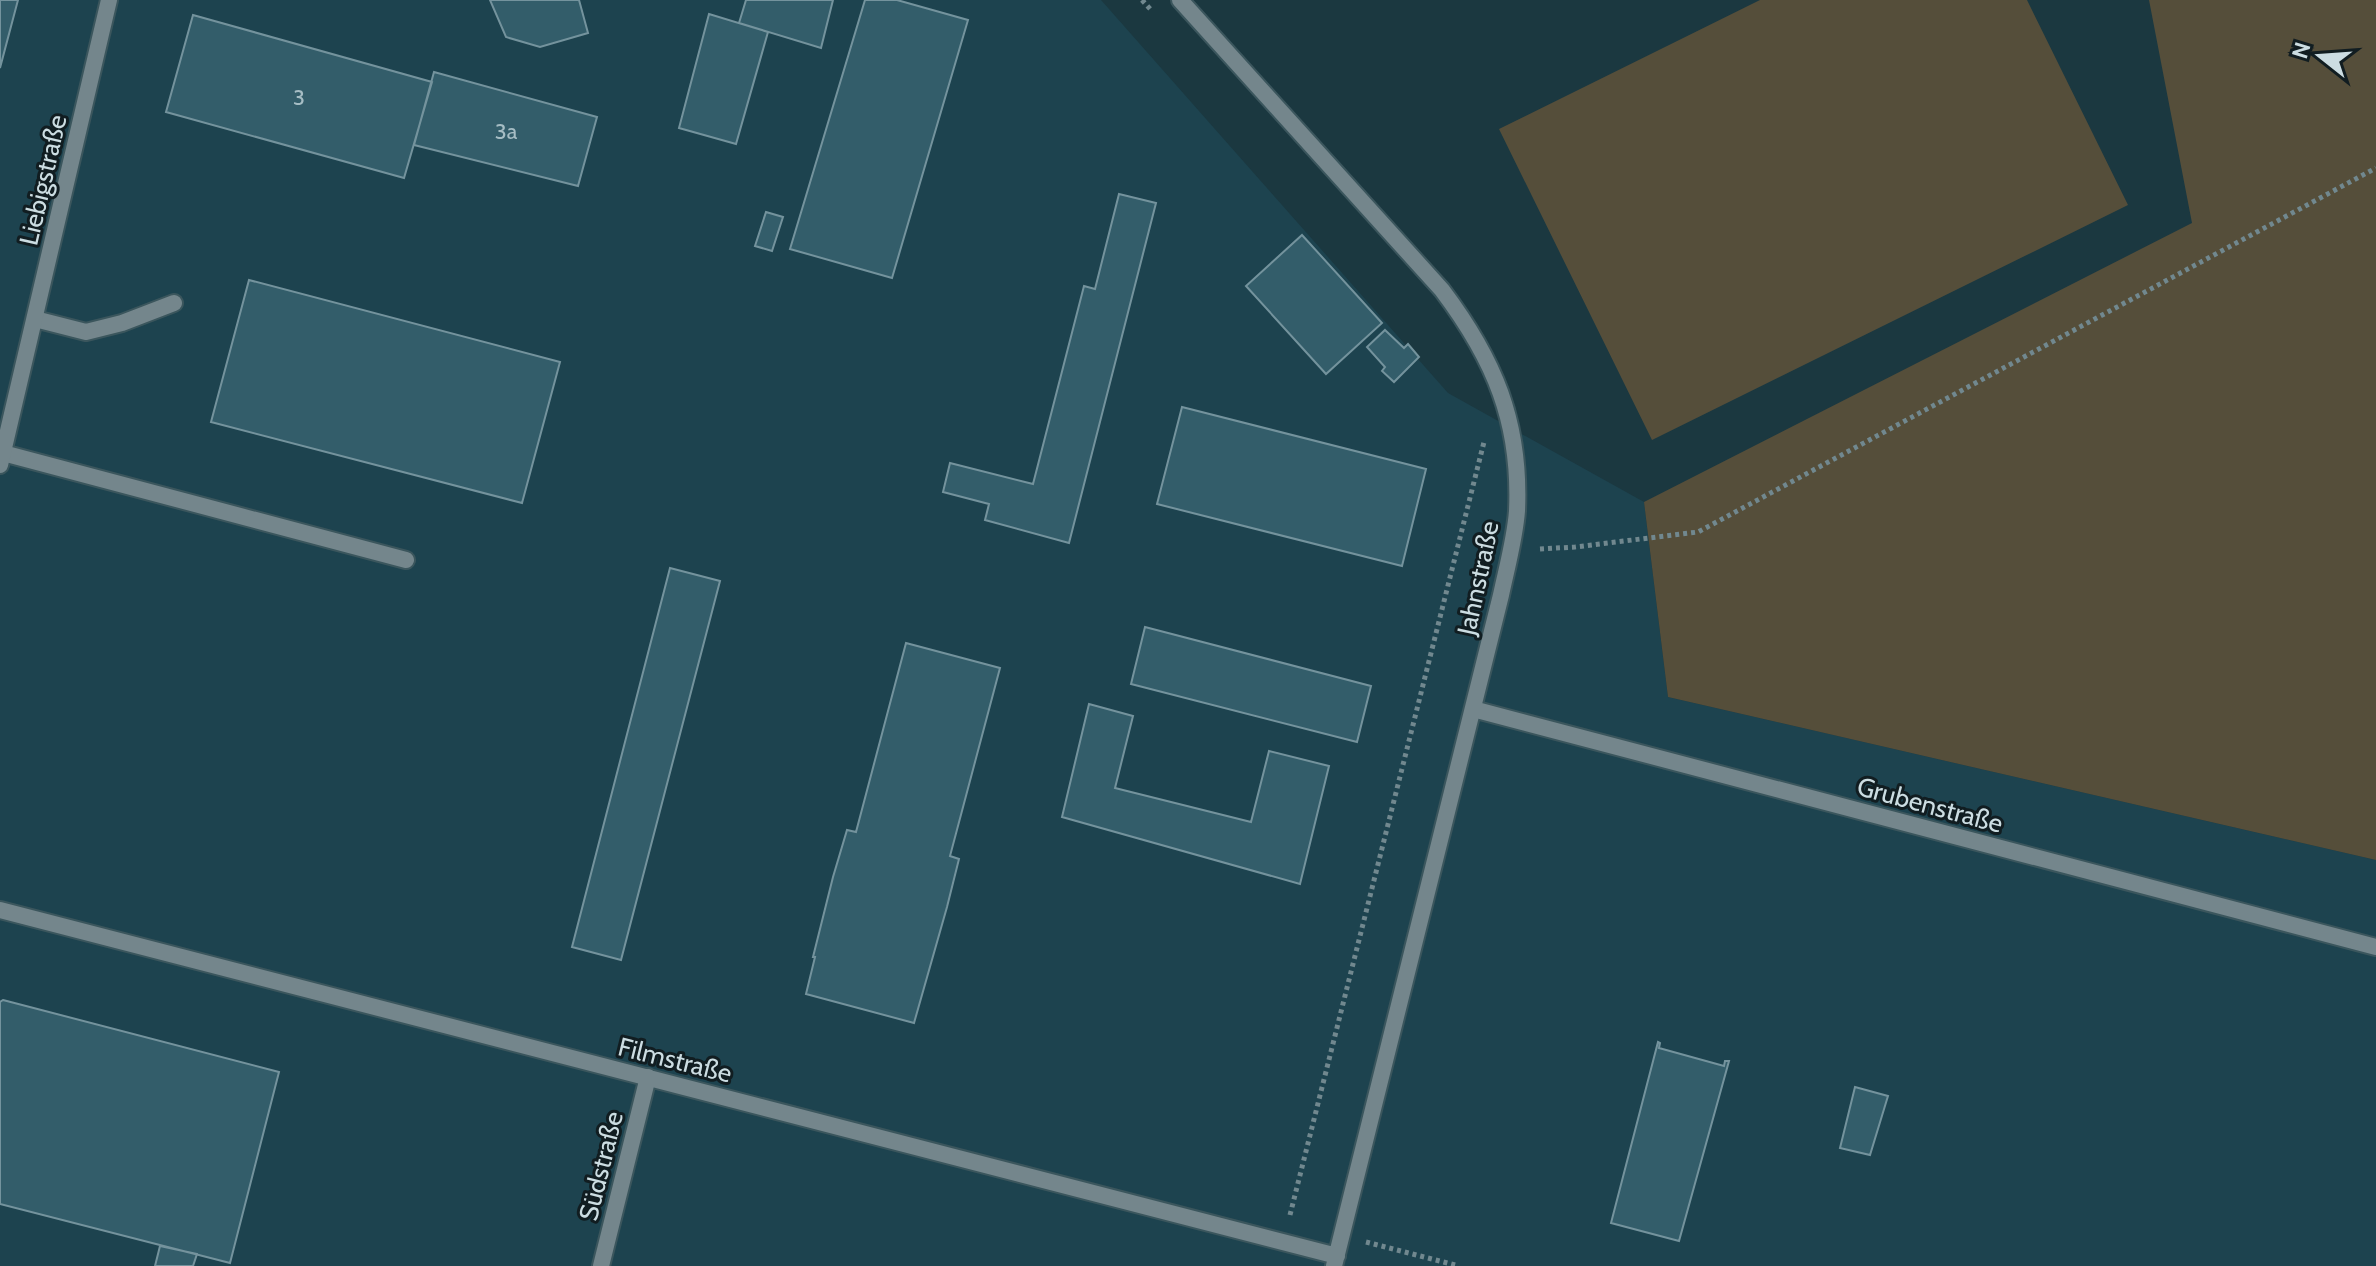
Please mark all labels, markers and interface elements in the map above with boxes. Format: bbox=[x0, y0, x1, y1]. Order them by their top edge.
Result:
north arrow bbox=[2280, 16, 2360, 96]
text: N bbox=[2286, 39, 2317, 62]
house number: 3 bbox=[293, 84, 305, 111]
street label: Liebigstraße bbox=[12, 112, 74, 248]
house number: 3a bbox=[495, 118, 518, 145]
street label: Jahnstraße bbox=[1450, 518, 1506, 639]
street label: Grubenstraße bbox=[1854, 770, 2006, 840]
street label: Filmstraße bbox=[615, 1030, 735, 1090]
street label: Südstraße bbox=[572, 1108, 630, 1224]

